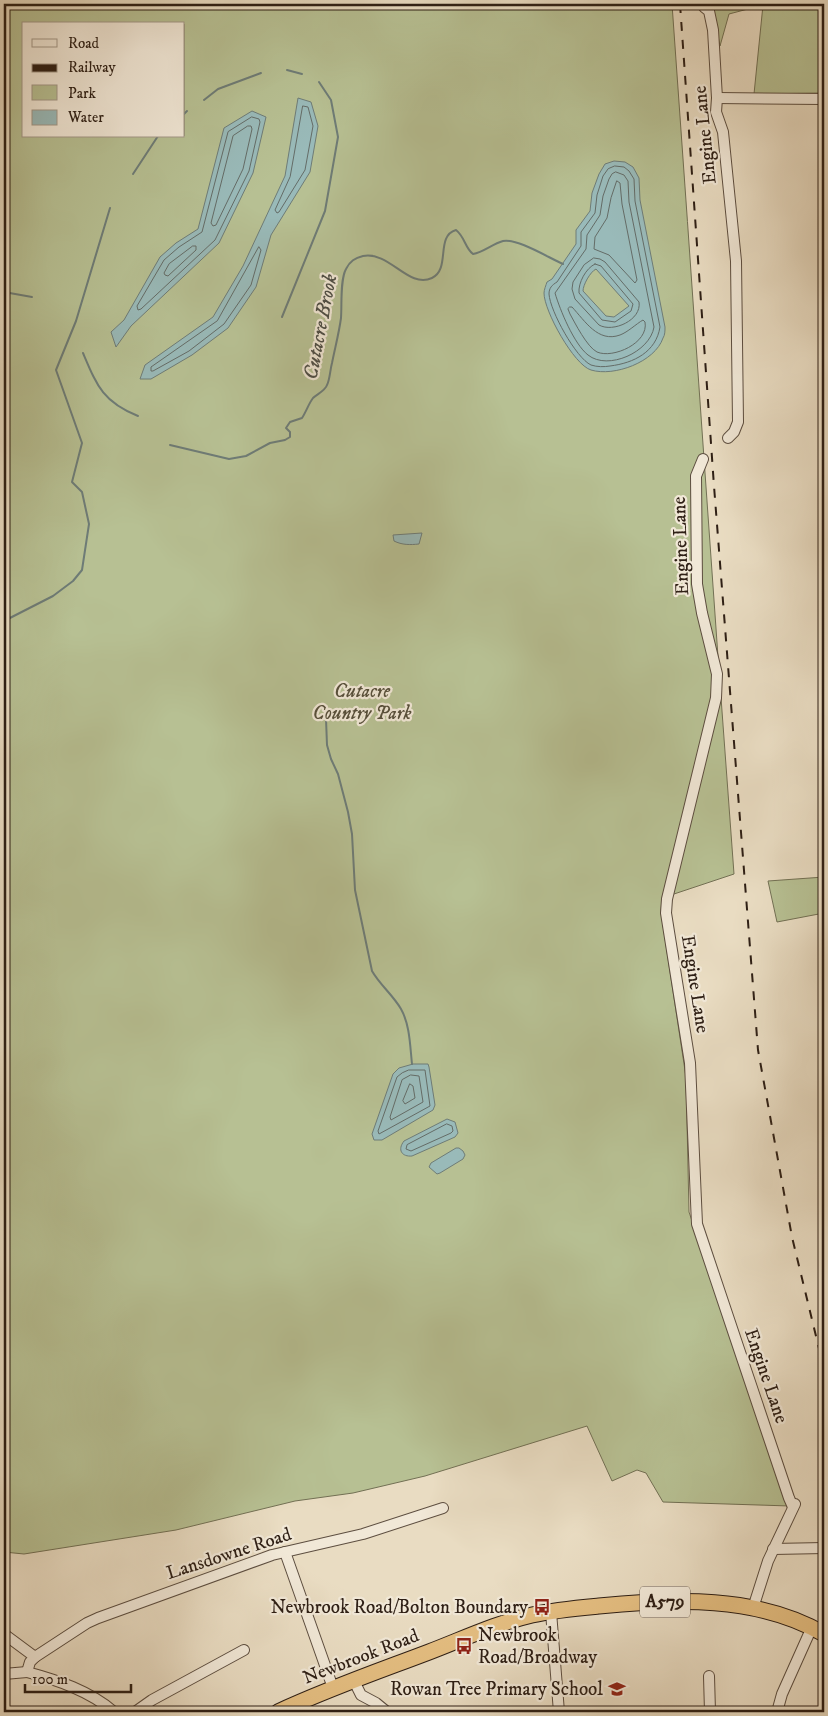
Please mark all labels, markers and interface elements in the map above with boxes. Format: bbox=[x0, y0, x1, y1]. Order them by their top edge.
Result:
legend bbox=[22, 22, 185, 138]
text: Road bbox=[68, 34, 100, 53]
text: Railway bbox=[68, 58, 116, 77]
text: Park bbox=[68, 84, 97, 103]
street label: Engine Lane bbox=[688, 85, 722, 185]
text: Water bbox=[67, 108, 104, 127]
water label: Cutacre Brook bbox=[299, 272, 344, 382]
street label: Engine Lane bbox=[668, 496, 694, 596]
park label: Cutacre Country Park bbox=[313, 680, 411, 725]
street label: Engine Lane bbox=[676, 933, 714, 1035]
street label: Engine Lane bbox=[739, 1326, 793, 1427]
street label: Lansdowne Road bbox=[164, 1523, 295, 1585]
road number: A579 bbox=[640, 1586, 690, 1618]
place label: Newbrook Road/Bolton Boundary bbox=[270, 1596, 529, 1619]
bus stop icon: Newbrook Road/Bolton Boundary bbox=[532, 1597, 552, 1617]
street label: Newbrook Road bbox=[300, 1624, 423, 1690]
place label: Newbrook Road/Broadway bbox=[478, 1624, 598, 1669]
bus stop icon: Newbrook Road/Broadway bbox=[454, 1636, 474, 1656]
scale bar bbox=[25, 1661, 131, 1693]
text: 100 m bbox=[32, 1670, 68, 1689]
place label: Rowan Tree Primary School bbox=[390, 1678, 603, 1701]
school or university icon: Rowan Tree Primary School bbox=[607, 1679, 627, 1699]

